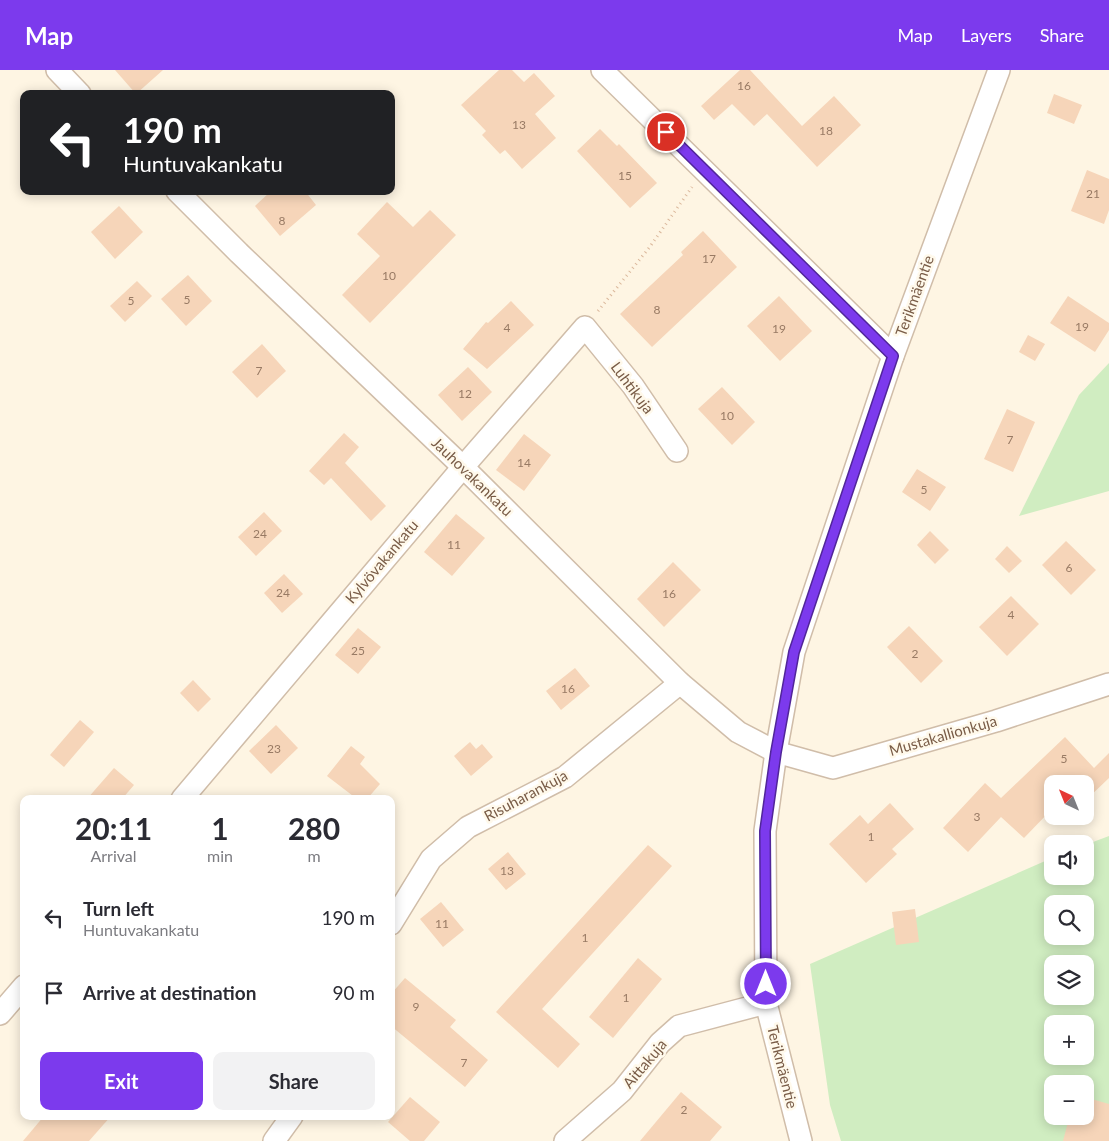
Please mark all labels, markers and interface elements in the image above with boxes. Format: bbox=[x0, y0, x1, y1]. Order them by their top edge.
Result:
text: Map bbox=[25, 21, 73, 50]
text: Map bbox=[897, 24, 933, 46]
text: Layers bbox=[961, 24, 1012, 46]
text: Share bbox=[1040, 24, 1084, 46]
house number: 16 bbox=[737, 78, 751, 93]
text: 190 m bbox=[123, 108, 222, 150]
icon: left bbox=[40, 110, 105, 175]
pin bbox=[645, 111, 687, 153]
house number: 13 bbox=[512, 117, 526, 132]
icon: arrive bbox=[652, 118, 680, 146]
house number: 18 bbox=[819, 123, 833, 138]
text: Huntuvakankatu bbox=[123, 150, 283, 177]
house number: 15 bbox=[618, 168, 632, 183]
house number: 21 bbox=[1086, 186, 1100, 201]
house number: 8 bbox=[279, 213, 286, 228]
house number: 17 bbox=[702, 251, 716, 266]
street label: Terikmäentie bbox=[891, 253, 937, 339]
house number: 10 bbox=[382, 268, 396, 283]
house number: 5 bbox=[184, 292, 191, 307]
house number: 5 bbox=[128, 293, 135, 308]
house number: 8 bbox=[654, 302, 661, 317]
house number: 19 bbox=[1075, 319, 1089, 334]
house number: 4 bbox=[504, 320, 511, 335]
house number: 19 bbox=[772, 321, 786, 336]
street label: Luhtikuja bbox=[608, 358, 658, 417]
house number: 7 bbox=[256, 363, 263, 378]
house number: 12 bbox=[458, 386, 472, 401]
house number: 10 bbox=[720, 408, 734, 423]
house number: 7 bbox=[1007, 432, 1014, 447]
street label: Jauhovakankatu bbox=[428, 433, 517, 519]
house number: 14 bbox=[517, 455, 531, 470]
house number: 5 bbox=[921, 482, 928, 497]
street label: Kylvövakankatu bbox=[341, 516, 421, 607]
house number: 24 bbox=[253, 526, 267, 541]
house number: 11 bbox=[447, 537, 461, 552]
house number: 6 bbox=[1066, 560, 1073, 575]
house number: 24 bbox=[276, 585, 290, 600]
house number: 16 bbox=[662, 586, 676, 601]
house number: 4 bbox=[1008, 607, 1015, 622]
house number: 25 bbox=[351, 643, 365, 658]
house number: 2 bbox=[912, 646, 919, 661]
house number: 16 bbox=[561, 681, 575, 696]
street label: Mustakallionkuja bbox=[887, 711, 999, 759]
house number: 23 bbox=[267, 741, 281, 756]
house number: 5 bbox=[1061, 751, 1068, 766]
street label: Risuharankuja bbox=[481, 766, 570, 825]
north arrow bbox=[1044, 775, 1094, 825]
map controls bbox=[1044, 775, 1094, 1125]
house number: 3 bbox=[974, 809, 981, 824]
text: 20:11 bbox=[75, 810, 152, 846]
text: 1 bbox=[211, 810, 229, 846]
text: 280 bbox=[288, 810, 340, 846]
house number: 1 bbox=[868, 829, 875, 844]
button: sound bbox=[1044, 835, 1094, 885]
text: Arrival bbox=[90, 846, 137, 865]
text: min bbox=[207, 846, 233, 865]
text: m bbox=[307, 846, 321, 865]
house number: 13 bbox=[500, 863, 514, 878]
button: search bbox=[1044, 895, 1094, 945]
text: Turn left bbox=[83, 897, 154, 920]
icon: left bbox=[40, 904, 68, 932]
text: 190 m bbox=[321, 906, 375, 929]
house number: 11 bbox=[435, 916, 449, 931]
text: Huntuvakankatu bbox=[83, 920, 199, 939]
house number: 1 bbox=[582, 930, 589, 945]
button: layers bbox=[1044, 955, 1094, 1005]
position arrow bbox=[739, 957, 791, 1009]
icon: arrive bbox=[40, 979, 68, 1007]
text: Arrive at destination bbox=[83, 981, 256, 1004]
text: 90 m bbox=[332, 981, 375, 1004]
house number: 1 bbox=[623, 990, 630, 1005]
house number: 9 bbox=[413, 999, 420, 1014]
button: + bbox=[1044, 1015, 1094, 1065]
street label: Terikmäentie bbox=[764, 1023, 802, 1110]
street label: Aittakuja bbox=[619, 1035, 670, 1092]
button: Exit bbox=[40, 1052, 203, 1110]
button: Share bbox=[213, 1052, 375, 1110]
house number: 7 bbox=[461, 1055, 468, 1070]
button: − bbox=[1044, 1075, 1094, 1125]
house number: 2 bbox=[681, 1102, 688, 1117]

